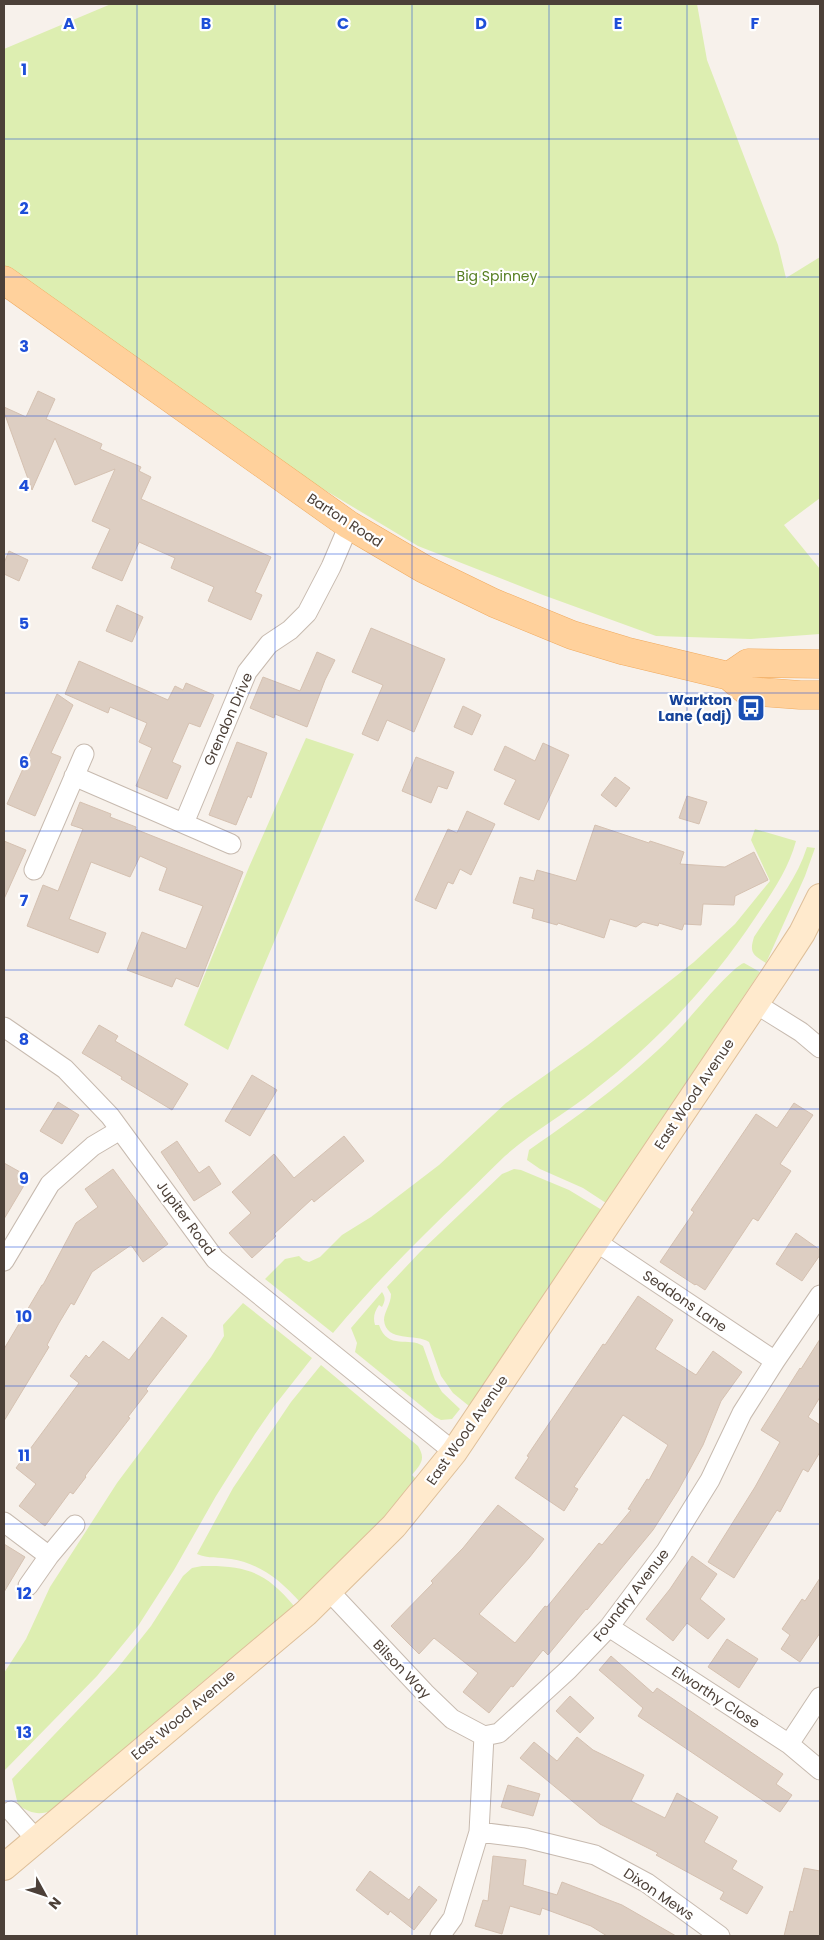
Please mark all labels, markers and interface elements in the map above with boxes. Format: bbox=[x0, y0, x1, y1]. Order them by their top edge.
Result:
text: A bbox=[63, 12, 75, 35]
text: B bbox=[201, 12, 211, 35]
text: C bbox=[337, 12, 349, 35]
text: D bbox=[475, 12, 487, 35]
text: E bbox=[614, 12, 622, 35]
text: F bbox=[751, 12, 760, 35]
text: 1 bbox=[21, 58, 27, 81]
text: 2 bbox=[19, 197, 29, 220]
park label: Big Spinney bbox=[457, 266, 538, 286]
text: 3 bbox=[19, 335, 29, 358]
text: 4 bbox=[19, 474, 30, 497]
street label: Barton Road bbox=[303, 488, 387, 552]
text: 5 bbox=[19, 612, 29, 635]
street label: Grendon Drive bbox=[199, 669, 258, 769]
place label: Warkton Lane (adj) bbox=[658, 690, 732, 726]
bus stop icon: Warkton Lane (adj) bbox=[736, 693, 766, 723]
text: 6 bbox=[19, 751, 29, 774]
text: 7 bbox=[20, 889, 29, 912]
text: 8 bbox=[19, 1028, 29, 1051]
street label: East Wood Avenue bbox=[649, 1034, 739, 1154]
text: 9 bbox=[19, 1167, 29, 1190]
street label: Jupiter Road bbox=[152, 1176, 220, 1260]
street label: Seddons Lane bbox=[639, 1265, 731, 1337]
text: 10 bbox=[16, 1305, 32, 1328]
street label: East Wood Avenue bbox=[421, 1371, 513, 1489]
text: 11 bbox=[18, 1444, 30, 1467]
street label: Foundry Avenue bbox=[588, 1544, 674, 1646]
text: 12 bbox=[16, 1582, 32, 1605]
street label: Bilson Way bbox=[369, 1635, 435, 1703]
street label: Elworthy Close bbox=[668, 1661, 764, 1733]
street label: East Wood Avenue bbox=[127, 1665, 240, 1764]
text: 13 bbox=[16, 1721, 32, 1744]
street label: Dixon Mews bbox=[620, 1863, 698, 1925]
north arrow bbox=[20, 1870, 70, 1920]
text: N bbox=[44, 1893, 66, 1914]

